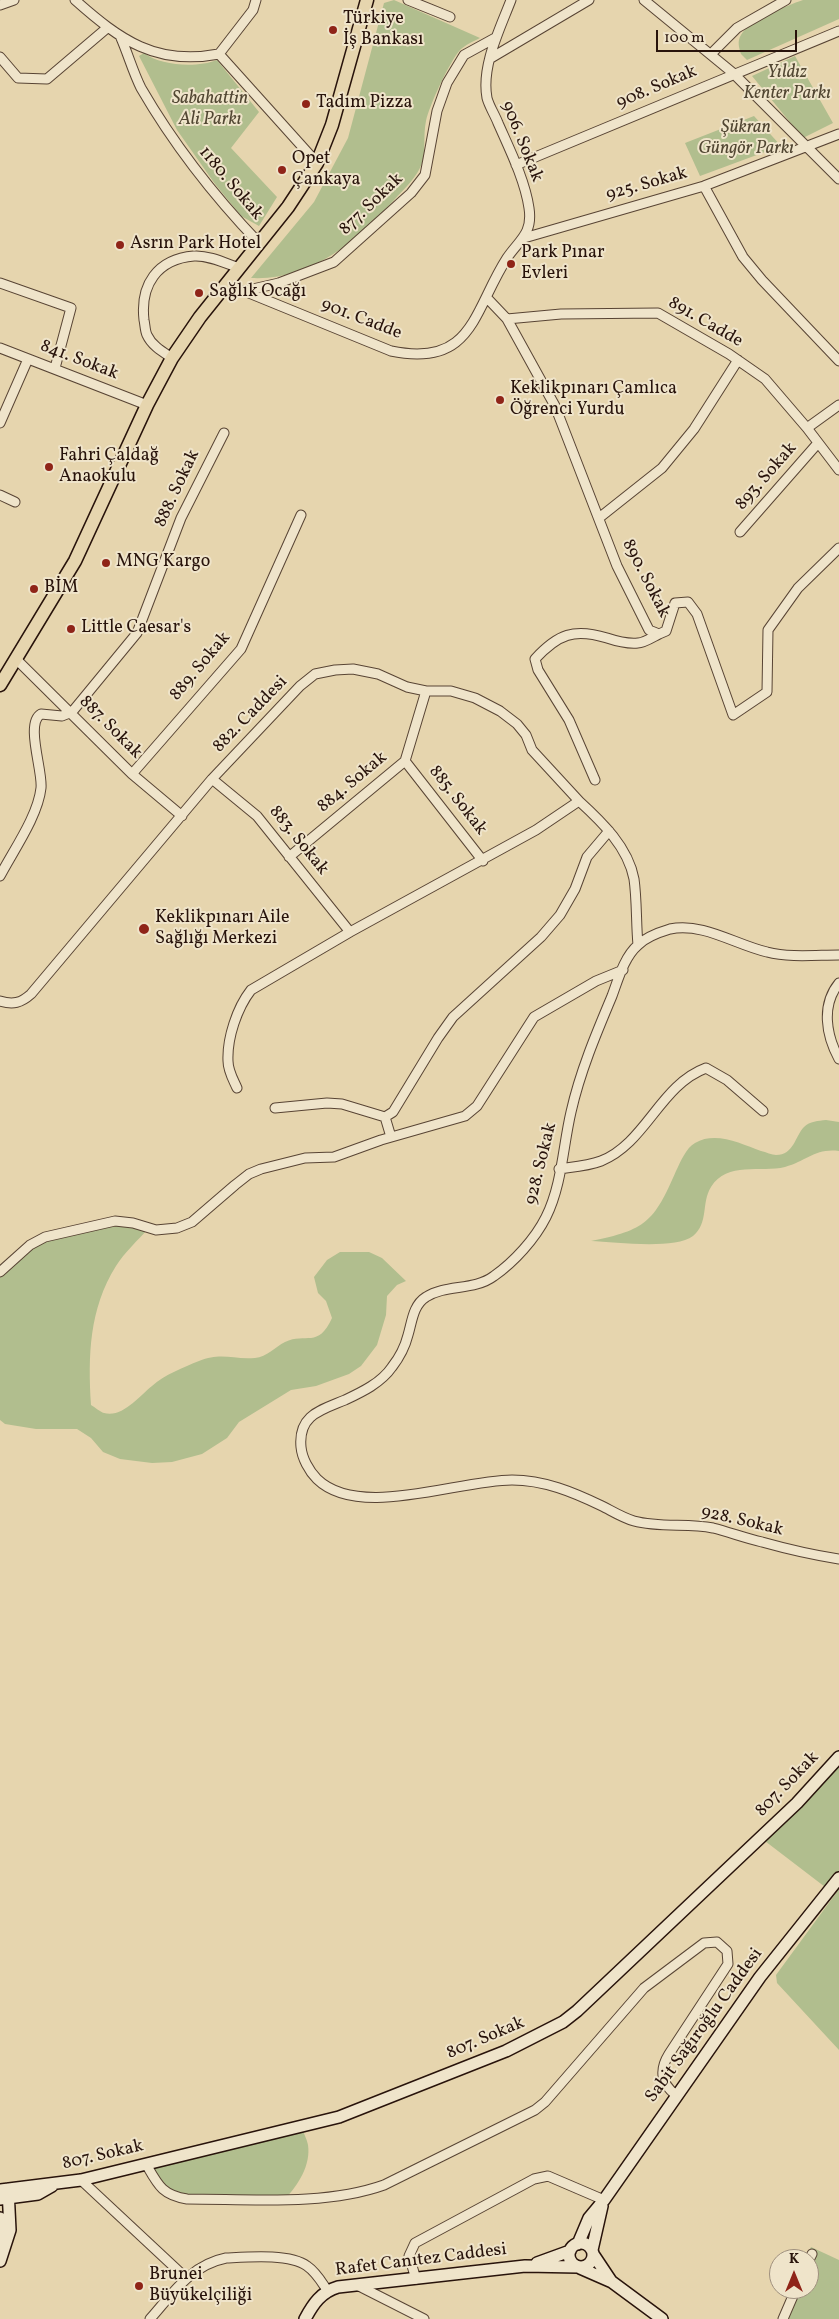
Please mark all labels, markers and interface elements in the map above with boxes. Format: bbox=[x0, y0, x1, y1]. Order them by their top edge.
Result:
place label: Türkiye İş Bankası bbox=[343, 9, 423, 52]
scale bar bbox=[659, 20, 800, 52]
marker: Türkiye İş Bankası bbox=[327, 24, 339, 36]
text: 100 m bbox=[664, 28, 704, 49]
street label: 908. Sokak bbox=[613, 61, 701, 115]
park label: Yıldız Kenter Parkı bbox=[743, 63, 831, 106]
park label: Sabahattin Ali Parkı bbox=[172, 89, 248, 132]
place label: Tadım Pizza bbox=[316, 93, 412, 115]
marker: Tadım Pizza bbox=[300, 98, 312, 110]
street label: 906. Sokak bbox=[495, 98, 547, 186]
park label: Şükran Güngör Parkı bbox=[698, 118, 794, 160]
street label: 1180. Sokak bbox=[193, 143, 267, 225]
place label: Opet Çankaya bbox=[292, 149, 360, 192]
street label: 925. Sokak bbox=[604, 163, 690, 207]
marker: Opet Çankaya bbox=[276, 164, 288, 176]
street label: 877. Sokak bbox=[336, 169, 408, 241]
place label: Asrın Park Hotel bbox=[130, 234, 261, 256]
marker: Asrın Park Hotel bbox=[114, 239, 126, 251]
place label: Park Pınar Evleri bbox=[521, 243, 605, 286]
marker: Park Pınar Evleri bbox=[505, 258, 517, 270]
place label: Sağlık Ocağı bbox=[209, 282, 306, 304]
marker: Sağlık Ocağı bbox=[193, 287, 205, 299]
street label: 891. Cadde bbox=[664, 293, 746, 353]
street label: 901. Cadde bbox=[317, 295, 405, 345]
street label: 841. Sokak bbox=[37, 336, 121, 386]
place label: Keklikpınarı Çamlıca Öğrenci Yurdu bbox=[510, 379, 677, 422]
marker: Keklikpınarı Çamlıca Öğrenci Yurdu bbox=[494, 394, 506, 406]
street label: 893. Sokak bbox=[732, 439, 802, 515]
place label: Fahri Çaldağ Anaokulu bbox=[59, 446, 159, 488]
street label: 888. Sokak bbox=[151, 447, 205, 531]
marker: Fahri Çaldağ Anaokulu bbox=[43, 461, 55, 473]
street label: 890. Sokak bbox=[616, 536, 674, 622]
place label: MNG Kargo bbox=[116, 552, 210, 574]
marker: MNG Kargo bbox=[100, 557, 112, 569]
place label: BİM bbox=[44, 578, 78, 600]
marker: BİM bbox=[28, 583, 40, 595]
place label: Little Caesar's bbox=[81, 618, 191, 640]
marker: Little Caesar's bbox=[65, 623, 77, 635]
street label: 889. Sokak bbox=[166, 628, 236, 706]
street label: 882. Caddesi bbox=[209, 672, 293, 758]
street label: 887. Sokak bbox=[74, 692, 146, 764]
street label: 884. Sokak bbox=[314, 748, 392, 818]
street label: 885. Sokak bbox=[423, 762, 491, 840]
street label: 883. Sokak bbox=[263, 802, 333, 880]
place label: Keklikpınarı Aile Sağlığı Merkezi bbox=[155, 908, 289, 951]
marker: Keklikpınarı Aile Sağlığı Merkezi bbox=[137, 922, 151, 936]
street label: 928. Sokak bbox=[521, 1121, 563, 1207]
street label: 928. Sokak bbox=[699, 1502, 785, 1542]
street label: 807. Sokak bbox=[752, 1748, 824, 1822]
street label: Sabit Sağıroğlu Caddesi bbox=[642, 1945, 768, 2107]
street label: 807. Sokak bbox=[444, 2013, 528, 2065]
street label: 807. Sokak bbox=[60, 2136, 146, 2176]
street label: Rafet Canıtez Caddesi bbox=[334, 2240, 508, 2282]
north arrow bbox=[769, 2249, 819, 2299]
text: K bbox=[789, 2250, 799, 2269]
place label: Brunei Büyükelçiliği bbox=[149, 2265, 252, 2308]
marker: Brunei Büyükelçiliği bbox=[133, 2280, 145, 2292]

